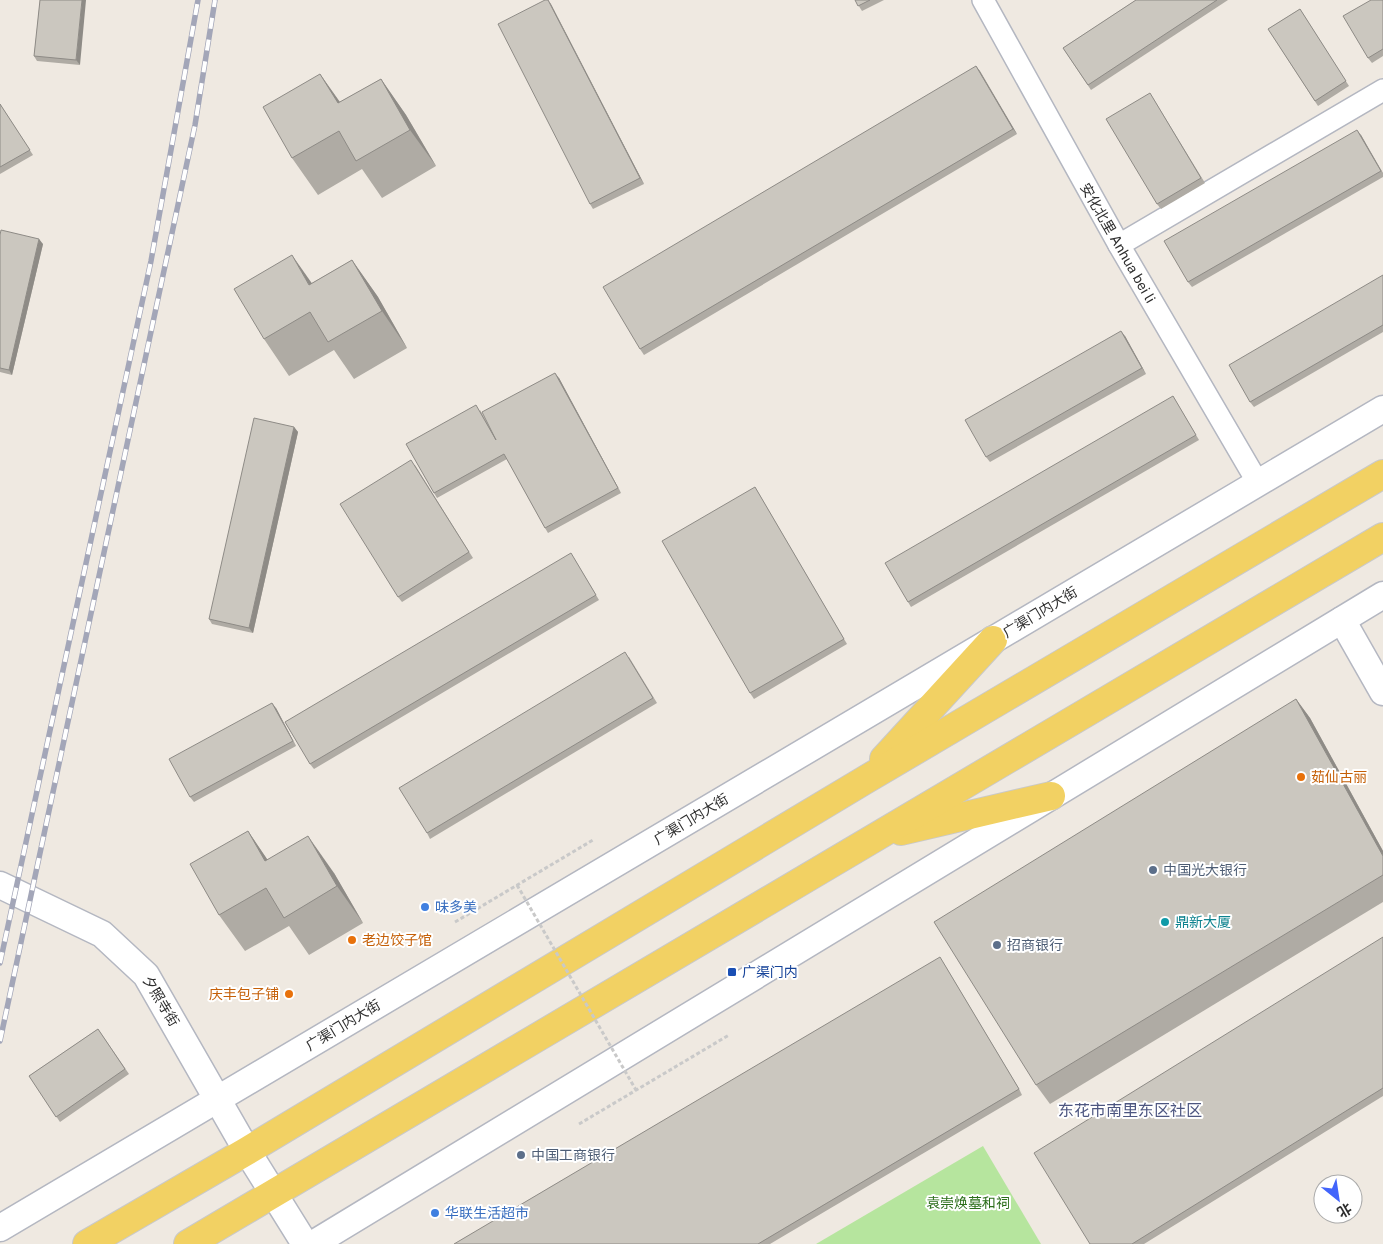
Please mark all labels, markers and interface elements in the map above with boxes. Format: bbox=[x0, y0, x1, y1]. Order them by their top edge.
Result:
street label: 安化北里 Anhua bei li bbox=[1077, 180, 1159, 306]
street label: 广渠门内大街 bbox=[1000, 584, 1080, 640]
place label: 茹仙古丽 bbox=[1311, 769, 1367, 785]
marker: 茹仙古丽 bbox=[1295, 771, 1307, 783]
street label: 广渠门内大街 bbox=[651, 791, 731, 847]
place label: 中国光大银行 bbox=[1163, 862, 1247, 878]
marker: 中国光大银行 bbox=[1147, 864, 1159, 876]
place label: 味多美 bbox=[435, 899, 477, 915]
marker: 味多美 bbox=[419, 901, 431, 913]
place label: 鼎新大厦 bbox=[1175, 914, 1231, 930]
marker: 鼎新大厦 bbox=[1159, 916, 1171, 928]
place label: 老边饺子馆 bbox=[362, 932, 432, 948]
marker: 老边饺子馆 bbox=[346, 934, 358, 946]
place label: 招商银行 bbox=[1007, 937, 1063, 953]
marker: 招商银行 bbox=[991, 939, 1003, 951]
place label: 广渠门内 bbox=[742, 964, 798, 980]
marker: 广渠门内 bbox=[726, 966, 738, 978]
street label: 夕照寺街 bbox=[140, 973, 182, 1029]
place label: 庆丰包子铺 bbox=[209, 986, 279, 1002]
marker: 庆丰包子铺 bbox=[283, 988, 295, 1000]
street label: 广渠门内大街 bbox=[303, 997, 383, 1053]
district label: 东花市南里东区社区 bbox=[1058, 1101, 1202, 1120]
place label: 中国工商银行 bbox=[531, 1147, 615, 1163]
marker: 中国工商银行 bbox=[515, 1149, 527, 1161]
north arrow bbox=[1313, 1174, 1363, 1224]
park label: 袁崇焕墓和祠 bbox=[926, 1195, 1010, 1211]
text: 北 bbox=[1334, 1200, 1355, 1221]
place label: 华联生活超市 bbox=[445, 1205, 529, 1221]
marker: 华联生活超市 bbox=[429, 1207, 441, 1219]

